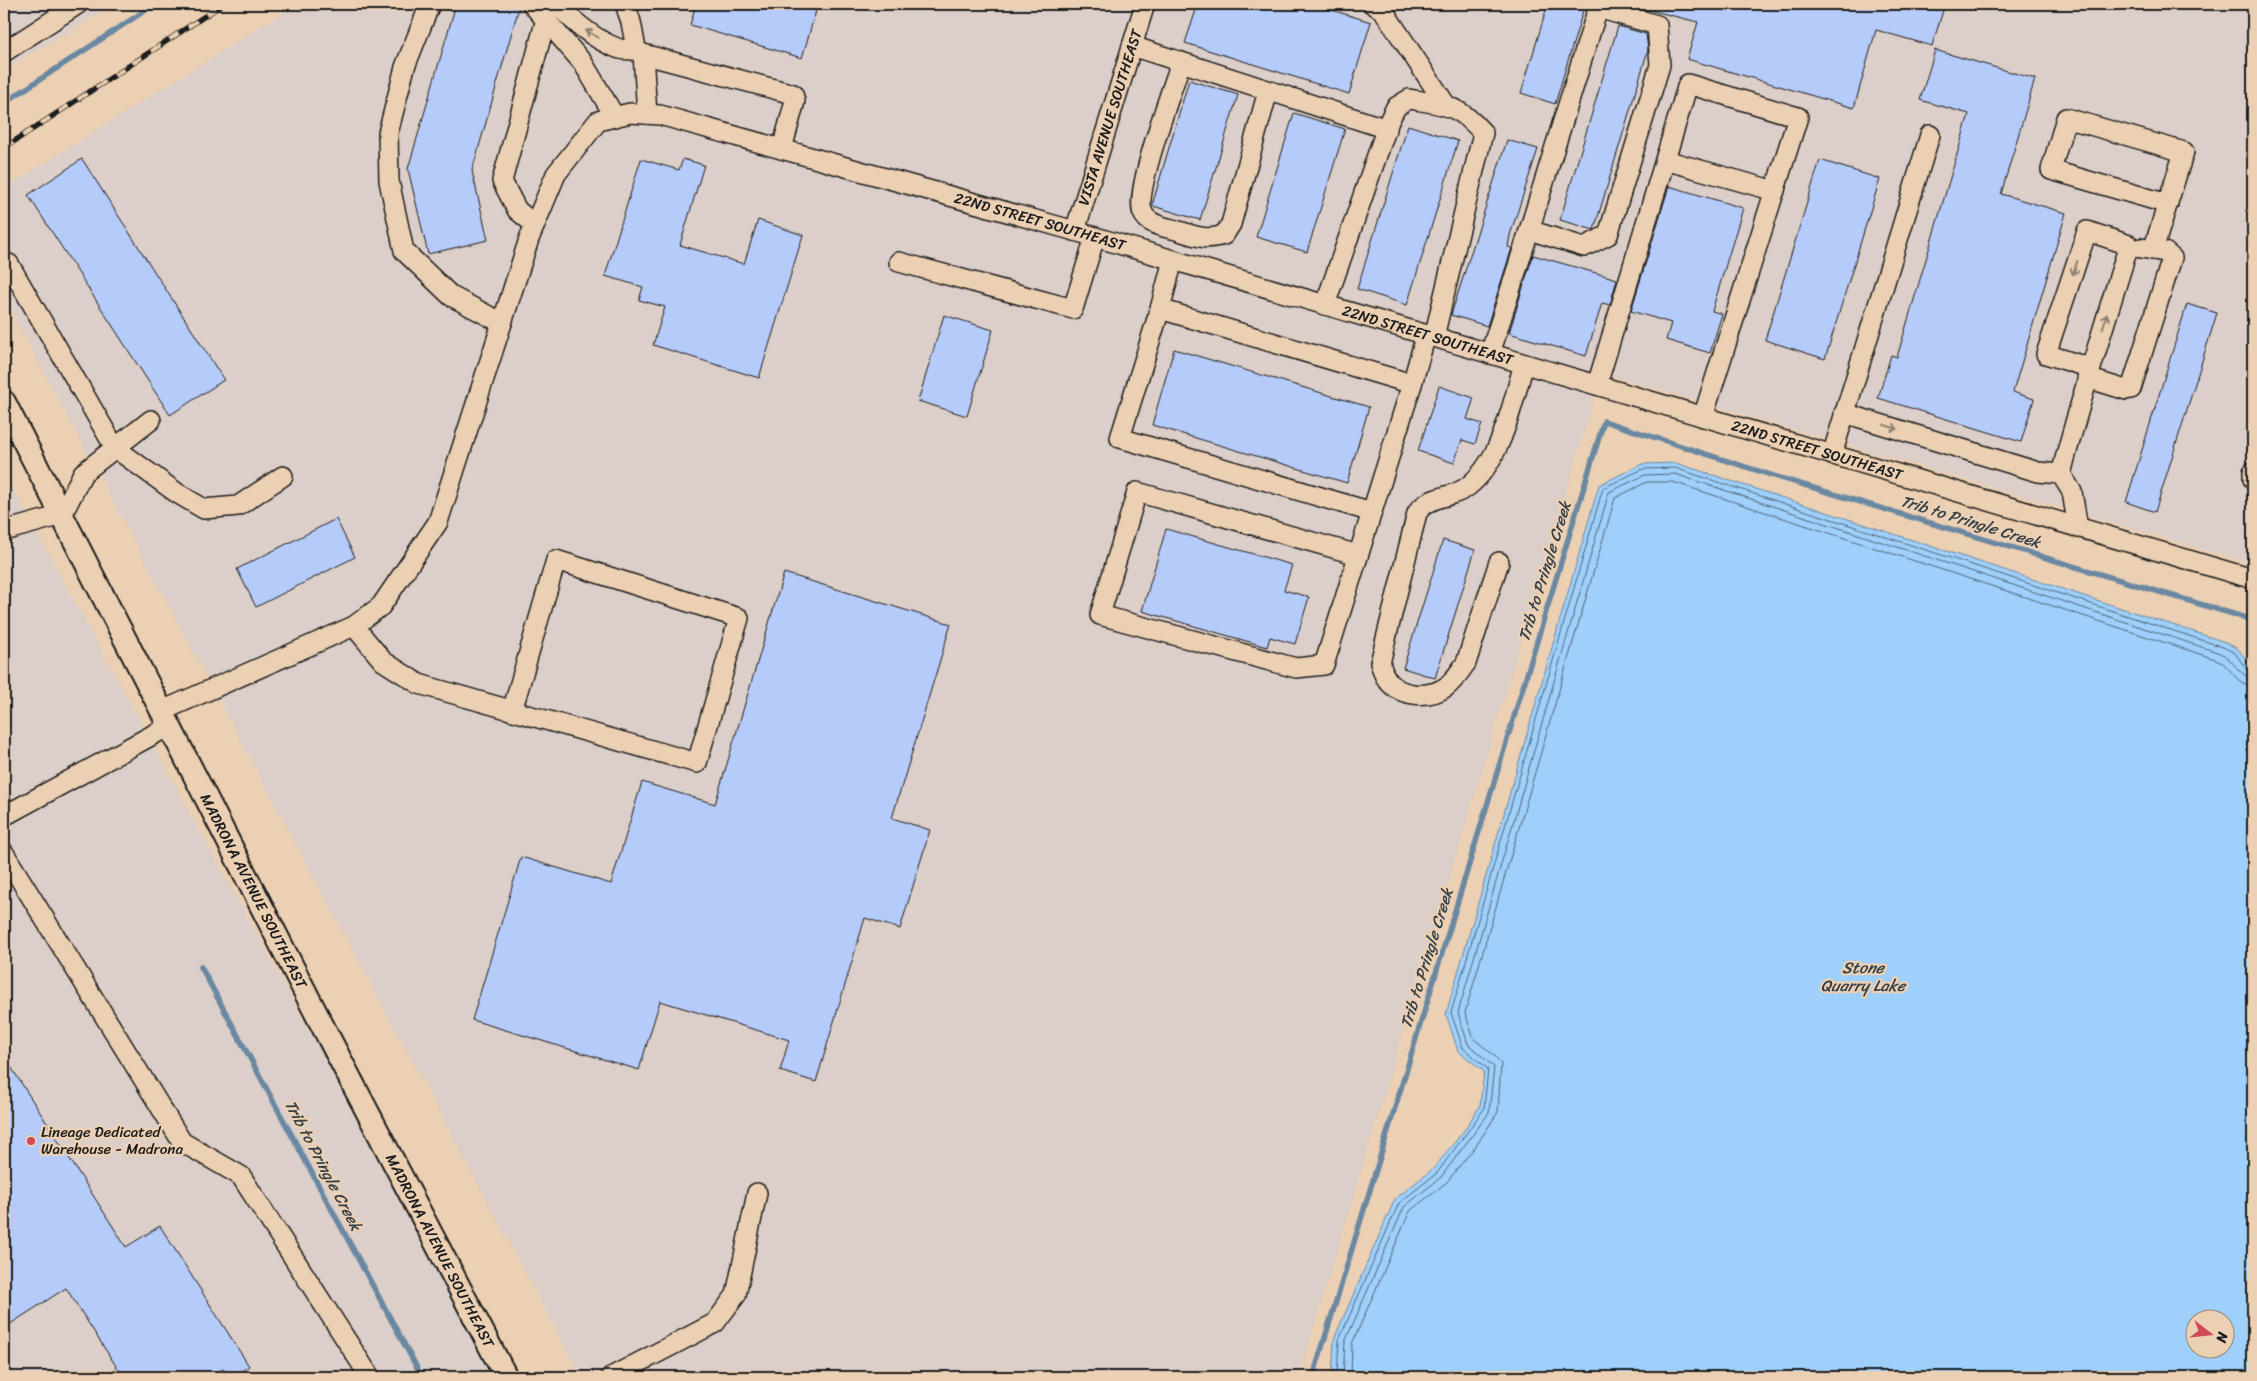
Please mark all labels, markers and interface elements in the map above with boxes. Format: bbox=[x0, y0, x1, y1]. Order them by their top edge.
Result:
street label: VISTA AVENUE SOUTHEAST bbox=[1071, 24, 1150, 209]
one-way arrow bbox=[586, 28, 600, 38]
street label: 22ND STREET SOUTHEAST bbox=[951, 185, 1130, 259]
one-way arrow bbox=[2070, 260, 2079, 275]
street label: 22ND STREET SOUTHEAST bbox=[1339, 298, 1517, 373]
one-way arrow bbox=[2100, 313, 2110, 329]
street label: 22ND STREET SOUTHEAST bbox=[1728, 413, 1907, 488]
one-way arrow bbox=[1883, 423, 1898, 432]
water label: Trib to Pringle Creek bbox=[1897, 486, 2046, 557]
water label: Trib to Pringle Creek bbox=[1509, 496, 1580, 645]
street label: MADRONA AVENUE SOUTHEAST bbox=[193, 789, 315, 994]
water label: Trib to Pringle Creek bbox=[1391, 883, 1462, 1032]
water label: Stone Quarry Lake bbox=[1821, 953, 1907, 1000]
water label: Trib to Pringle Creek bbox=[277, 1094, 371, 1237]
place label: Lineage Dedicated Warehouse - Madrona bbox=[41, 1119, 183, 1162]
marker: Lineage Dedicated Warehouse - Madrona bbox=[25, 1135, 37, 1147]
street label: MADRONA AVENUE SOUTHEAST bbox=[378, 1149, 502, 1353]
north arrow bbox=[2184, 1308, 2234, 1358]
text: N bbox=[2209, 1328, 2236, 1346]

